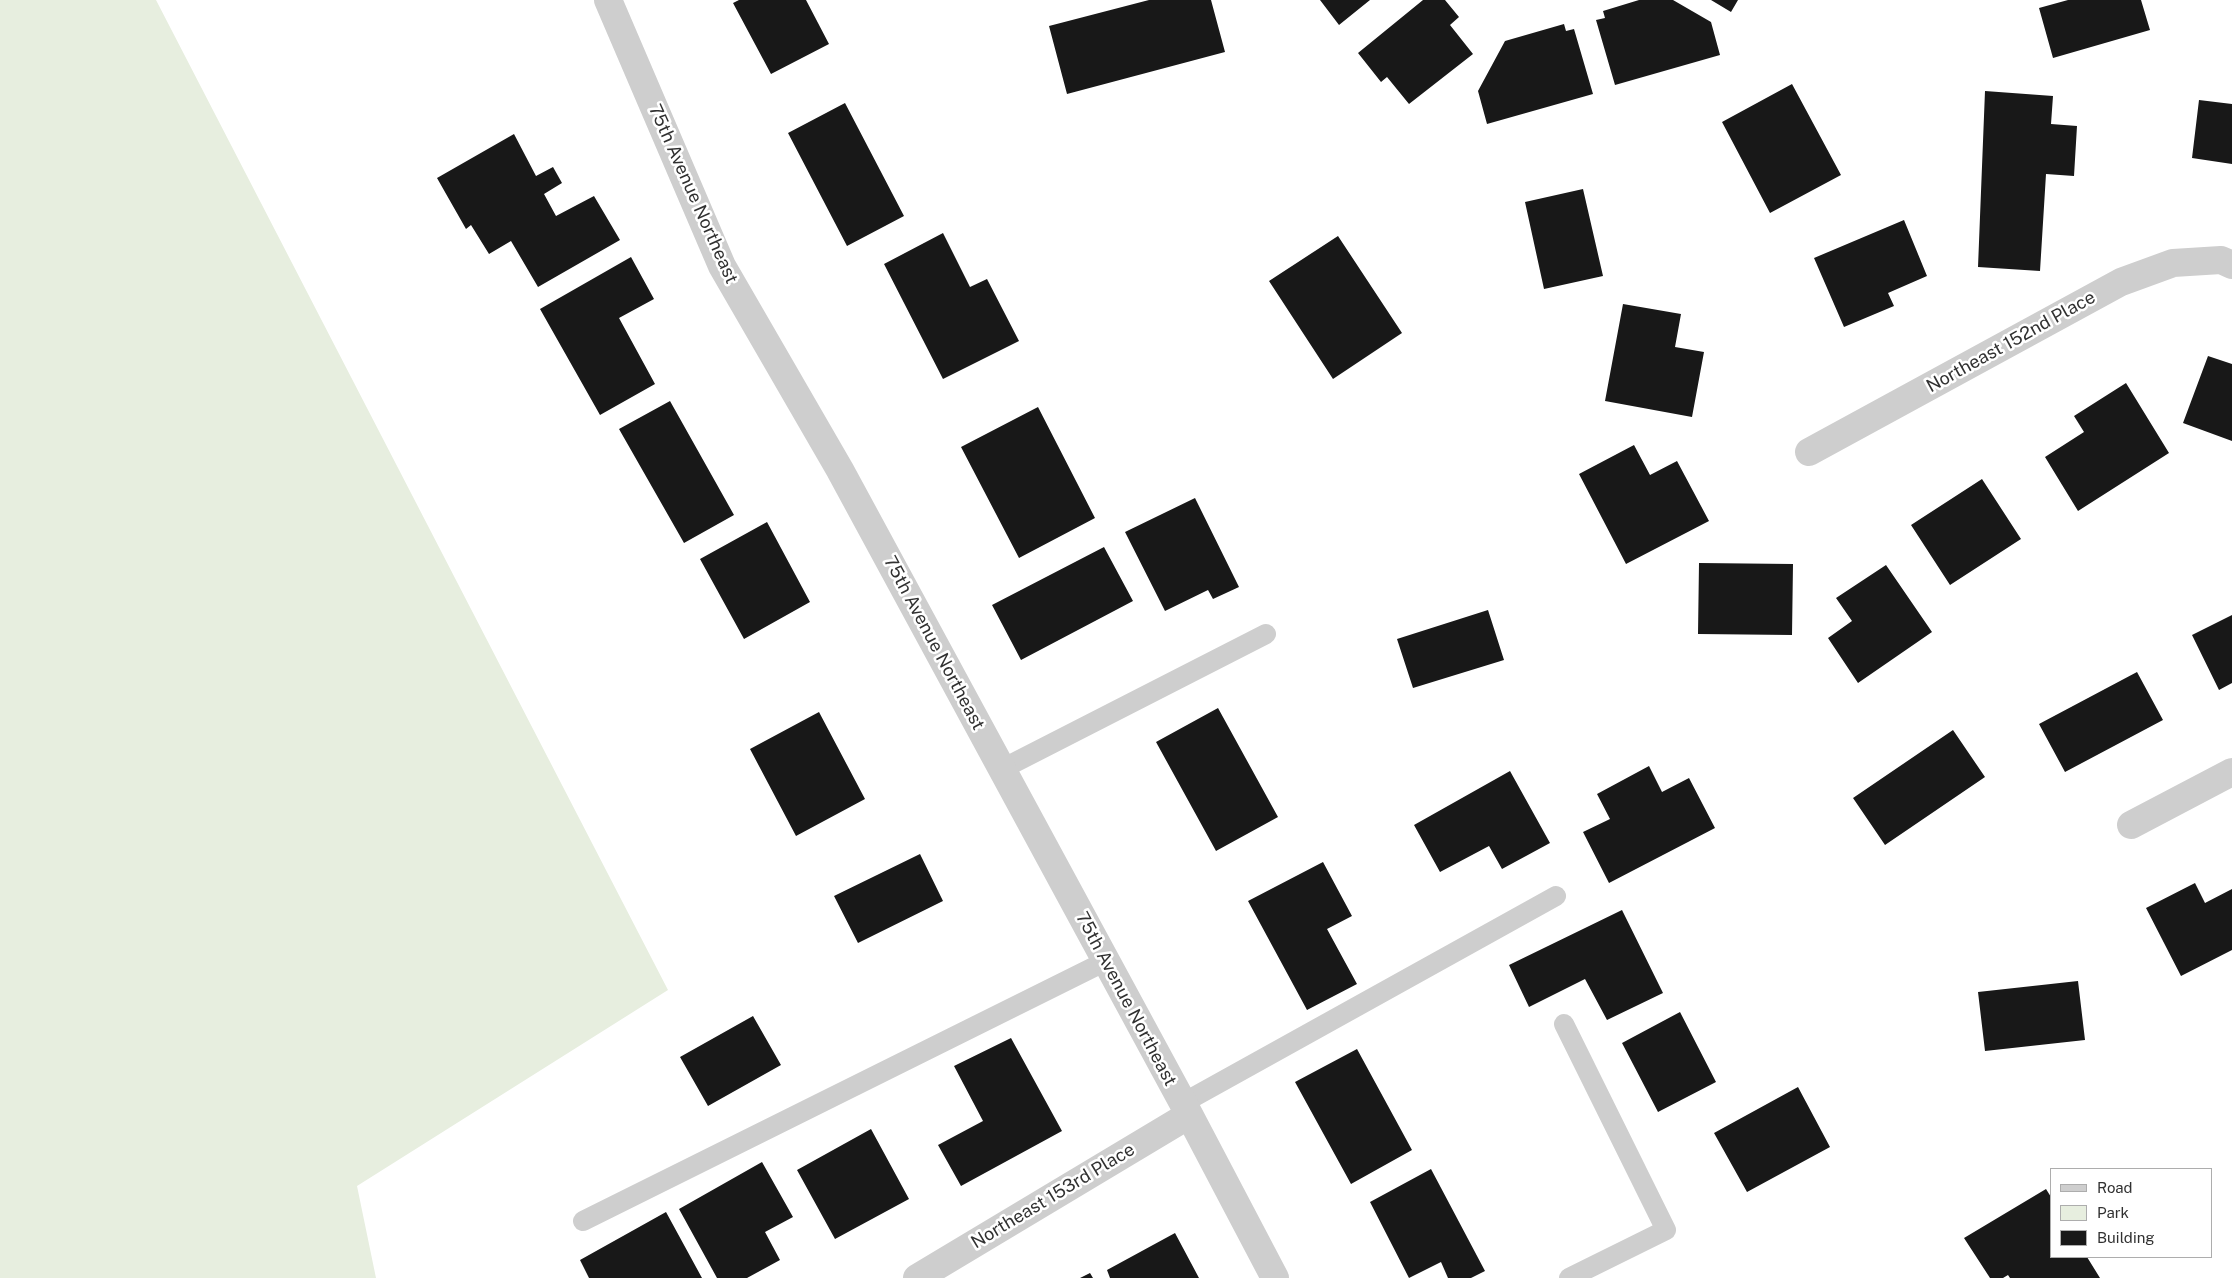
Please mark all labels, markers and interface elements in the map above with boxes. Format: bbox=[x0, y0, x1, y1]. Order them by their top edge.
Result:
street label: 75th Avenue Northeast bbox=[644, 101, 742, 287]
street label: Northeast 152nd Place bbox=[1923, 287, 2099, 397]
street label: 75th Avenue Northeast bbox=[879, 552, 989, 734]
street label: 75th Avenue Northeast bbox=[1071, 908, 1181, 1090]
street label: Northeast 153rd Place bbox=[967, 1139, 1139, 1253]
legend bbox=[2050, 1168, 2212, 1258]
text: Road bbox=[2097, 1179, 2133, 1196]
text: Park bbox=[2097, 1204, 2129, 1221]
text: Building bbox=[2097, 1229, 2155, 1246]

